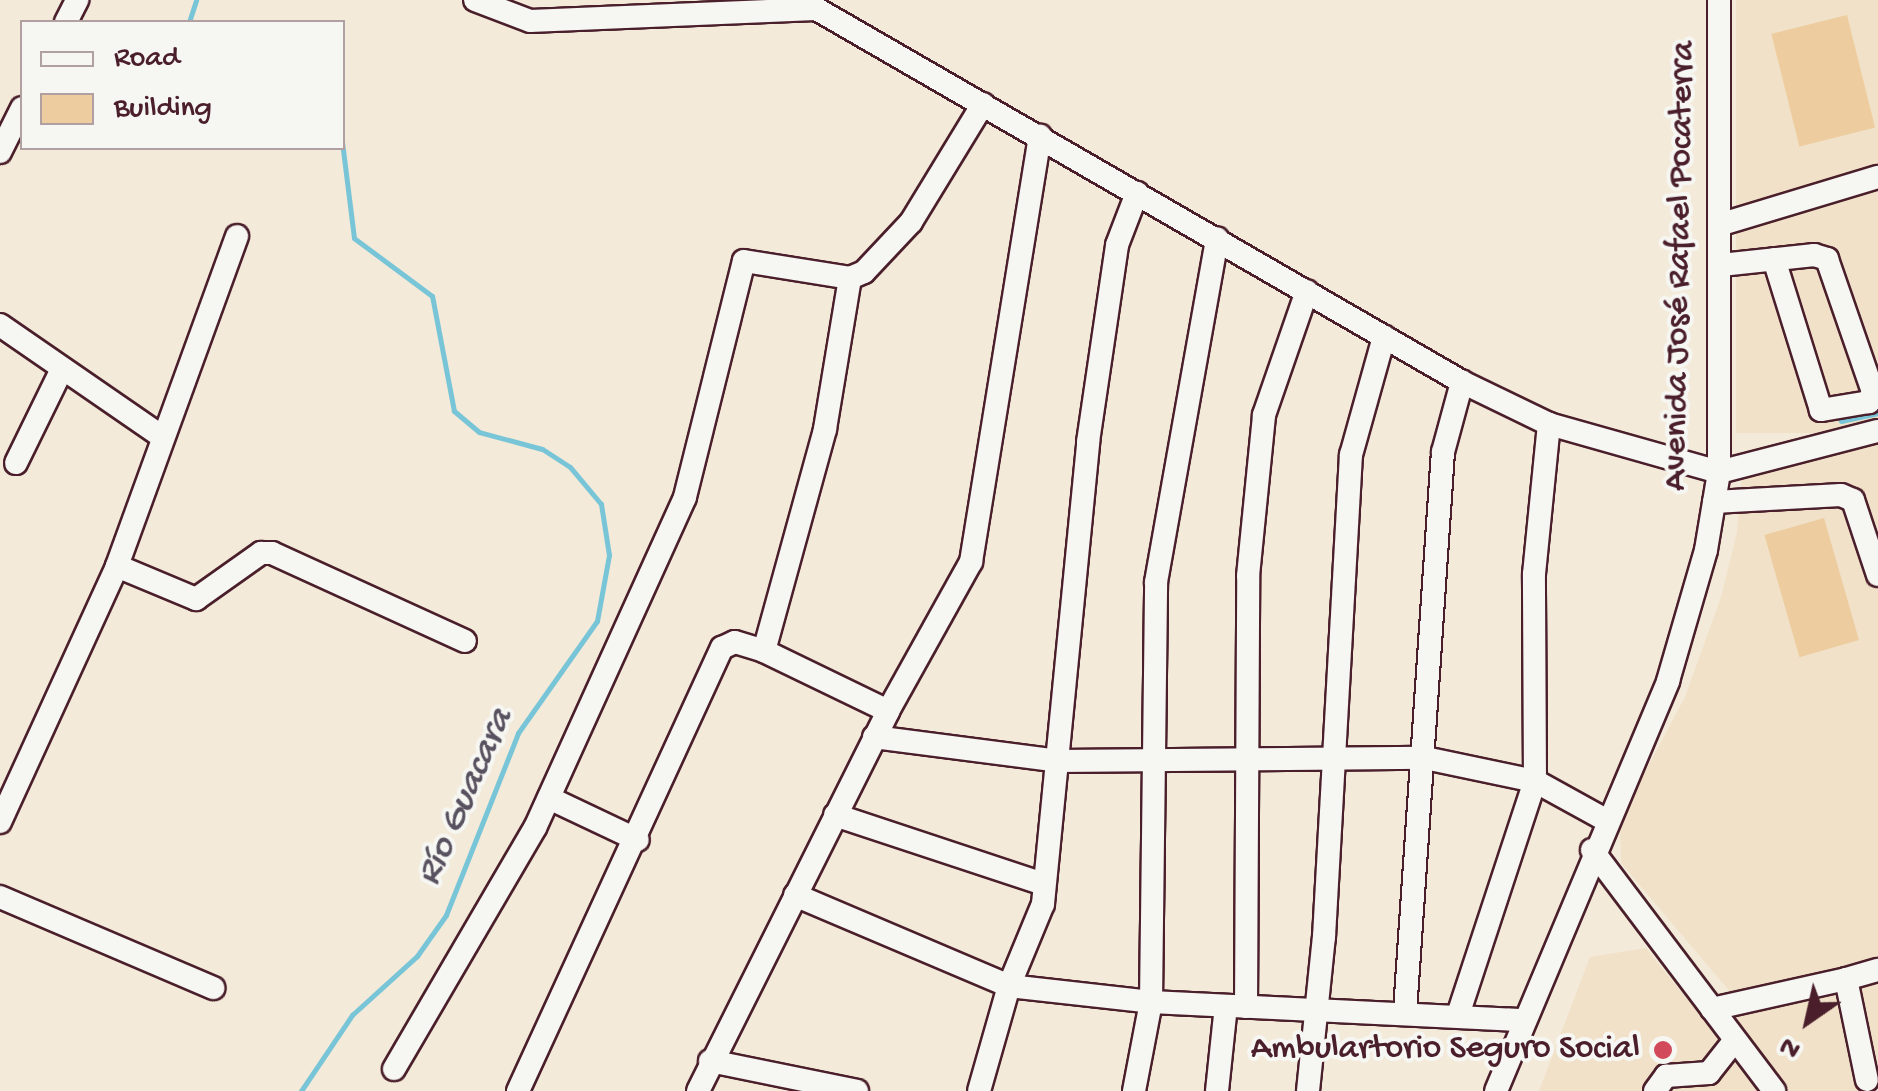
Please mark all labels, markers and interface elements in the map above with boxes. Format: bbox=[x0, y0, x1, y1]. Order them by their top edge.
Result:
legend bbox=[20, 20, 345, 150]
street label: Avenida José Rafael Pocaterra bbox=[1656, 41, 1706, 491]
text: Road bbox=[114, 42, 180, 77]
text: Building bbox=[114, 92, 212, 127]
water label: Río Guacara bbox=[408, 703, 526, 893]
north arrow bbox=[1758, 971, 1858, 1071]
text: N bbox=[1774, 1027, 1808, 1065]
place label: Ambulartorio Seguro Social bbox=[1251, 1029, 1640, 1071]
marker: Ambulartorio Seguro Social bbox=[1650, 1037, 1676, 1063]

